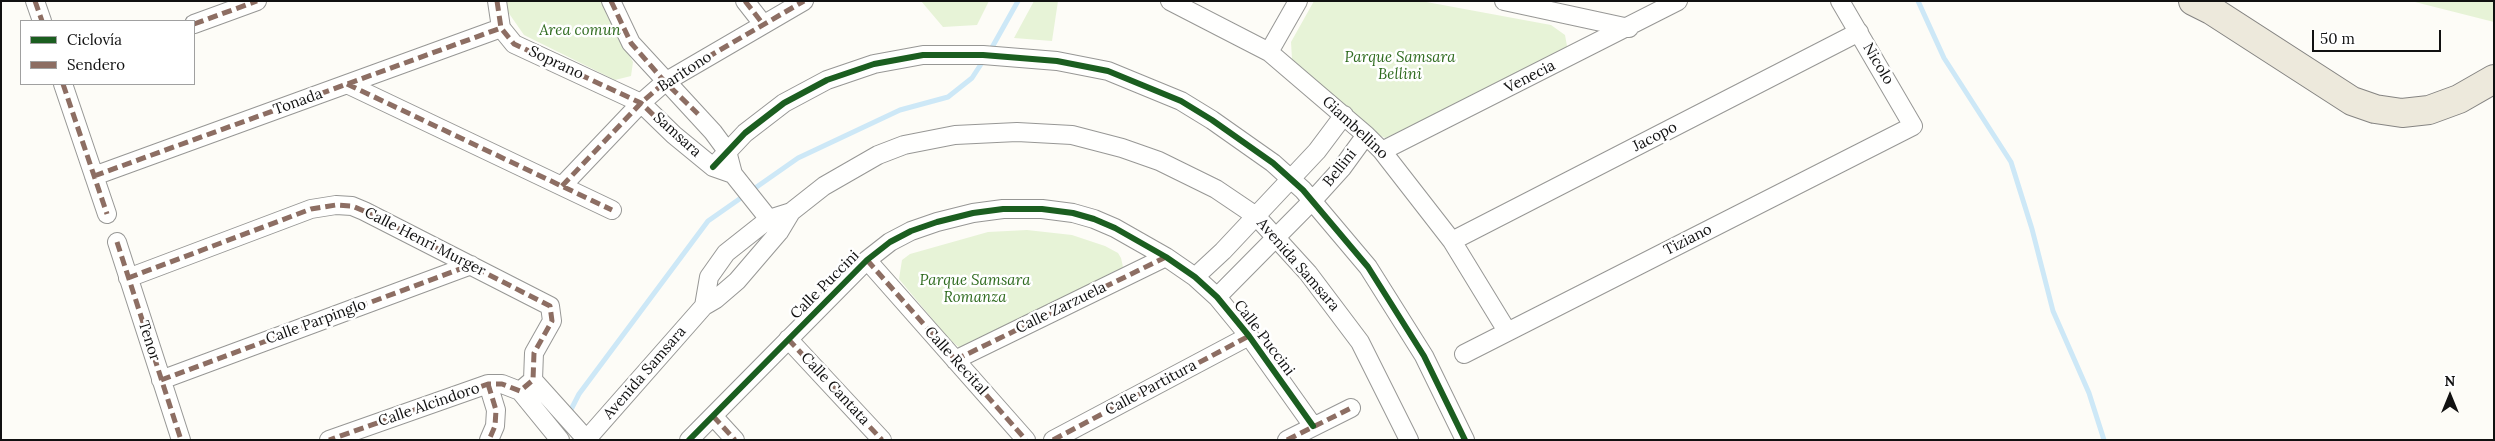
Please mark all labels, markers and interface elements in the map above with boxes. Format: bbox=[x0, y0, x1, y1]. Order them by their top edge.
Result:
legend bbox=[20, 20, 195, 85]
scale bar bbox=[2315, 20, 2444, 52]
park label: Area comun bbox=[539, 22, 621, 40]
text: 50 m bbox=[2320, 29, 2355, 48]
text: Ciclovía bbox=[67, 30, 122, 49]
street label: Nicolo bbox=[1859, 40, 1897, 88]
street label: Soprano bbox=[526, 43, 586, 83]
street label: Baritono bbox=[655, 48, 715, 96]
park label: Parque Samsara Bellini bbox=[1345, 49, 1455, 84]
text: Sendero bbox=[67, 55, 125, 74]
street label: Venecia bbox=[1502, 57, 1558, 97]
street label: Tonada bbox=[271, 85, 325, 119]
street label: Giambellino bbox=[1318, 93, 1392, 163]
street label: Samsara bbox=[649, 109, 705, 161]
street label: Jacopo bbox=[1630, 118, 1680, 156]
street label: Bellini bbox=[1319, 146, 1361, 190]
street label: Calle Henri Murger bbox=[361, 204, 489, 280]
street label: Avenida Samsara bbox=[1253, 215, 1343, 315]
street label: Tiziano bbox=[1661, 220, 1715, 260]
street label: Calle Puccini bbox=[787, 247, 863, 323]
park label: Parque Samsara Romanza bbox=[920, 272, 1030, 307]
street label: Calle Zarzuela bbox=[1013, 278, 1109, 338]
street label: Calle Parpinglo bbox=[263, 296, 369, 348]
street label: Calle Puccini bbox=[1230, 297, 1298, 379]
street label: Tenor bbox=[134, 319, 164, 363]
street label: Avenida Samsara bbox=[600, 323, 690, 423]
street label: Calle Recital bbox=[921, 323, 991, 399]
street label: Calle Cantata bbox=[797, 349, 873, 429]
street label: Calle Partitura bbox=[1102, 356, 1200, 420]
north arrow bbox=[2425, 371, 2475, 421]
text: N bbox=[2445, 372, 2455, 390]
street label: Calle Alcindoro bbox=[376, 379, 482, 431]

